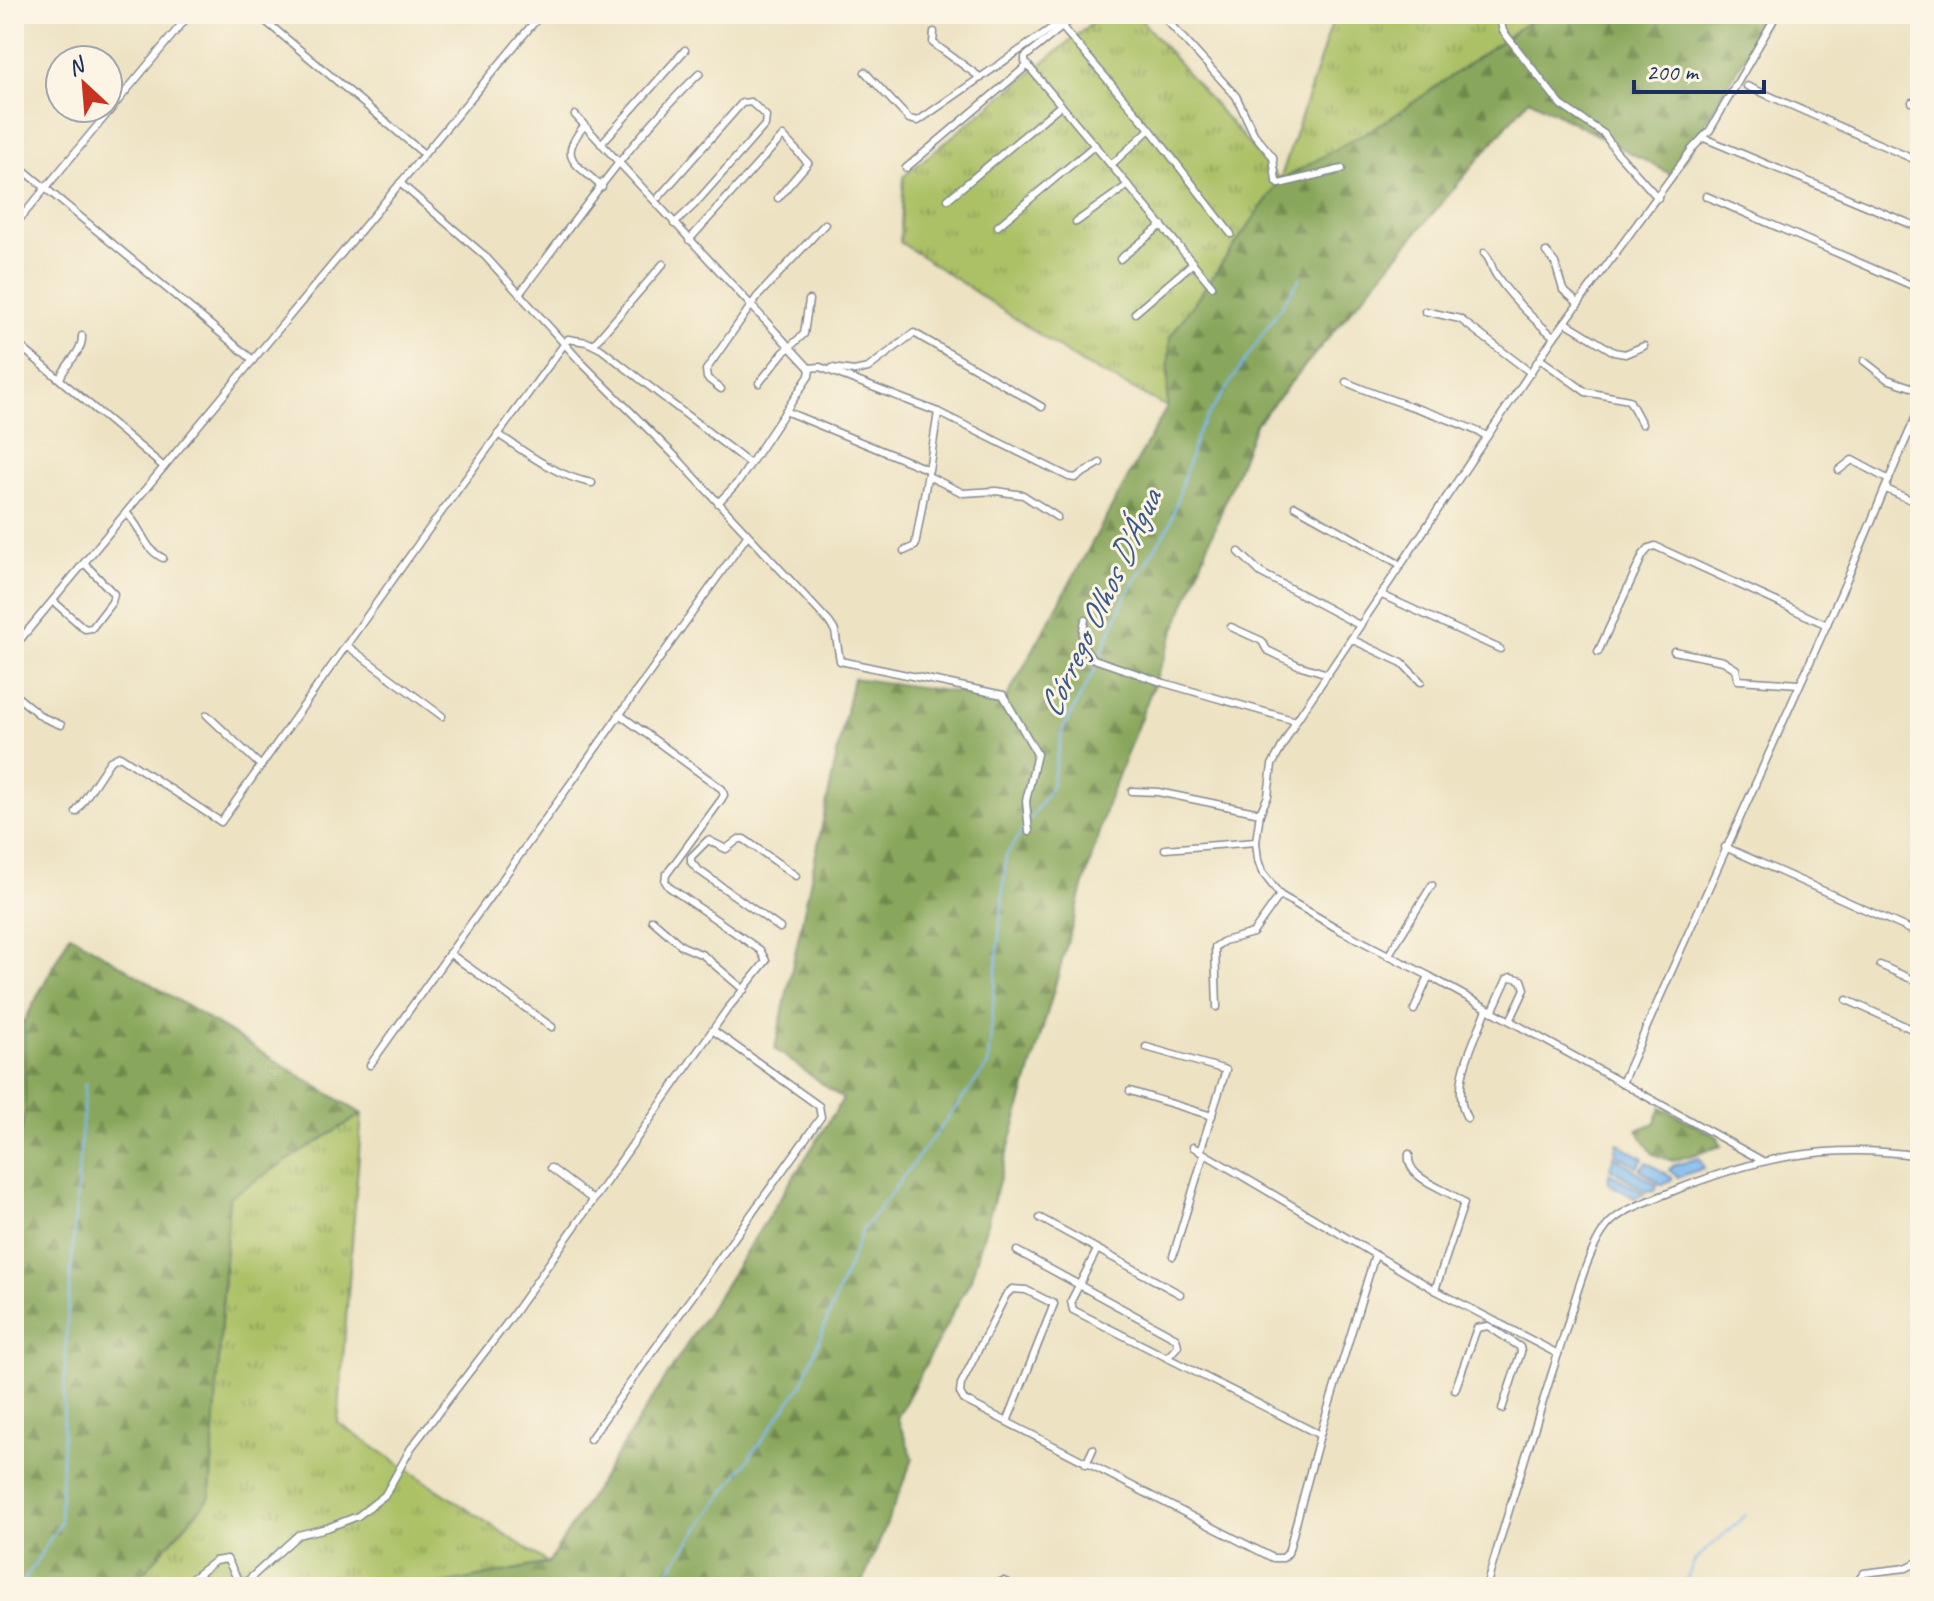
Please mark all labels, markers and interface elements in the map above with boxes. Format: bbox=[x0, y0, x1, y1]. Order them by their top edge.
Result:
north arrow bbox=[44, 44, 124, 124]
scale bar bbox=[1634, 44, 1764, 94]
text: N bbox=[63, 50, 91, 82]
text: 200 m bbox=[1646, 57, 1700, 87]
water label: Córrego Olhos D'Água bbox=[1028, 480, 1172, 724]

